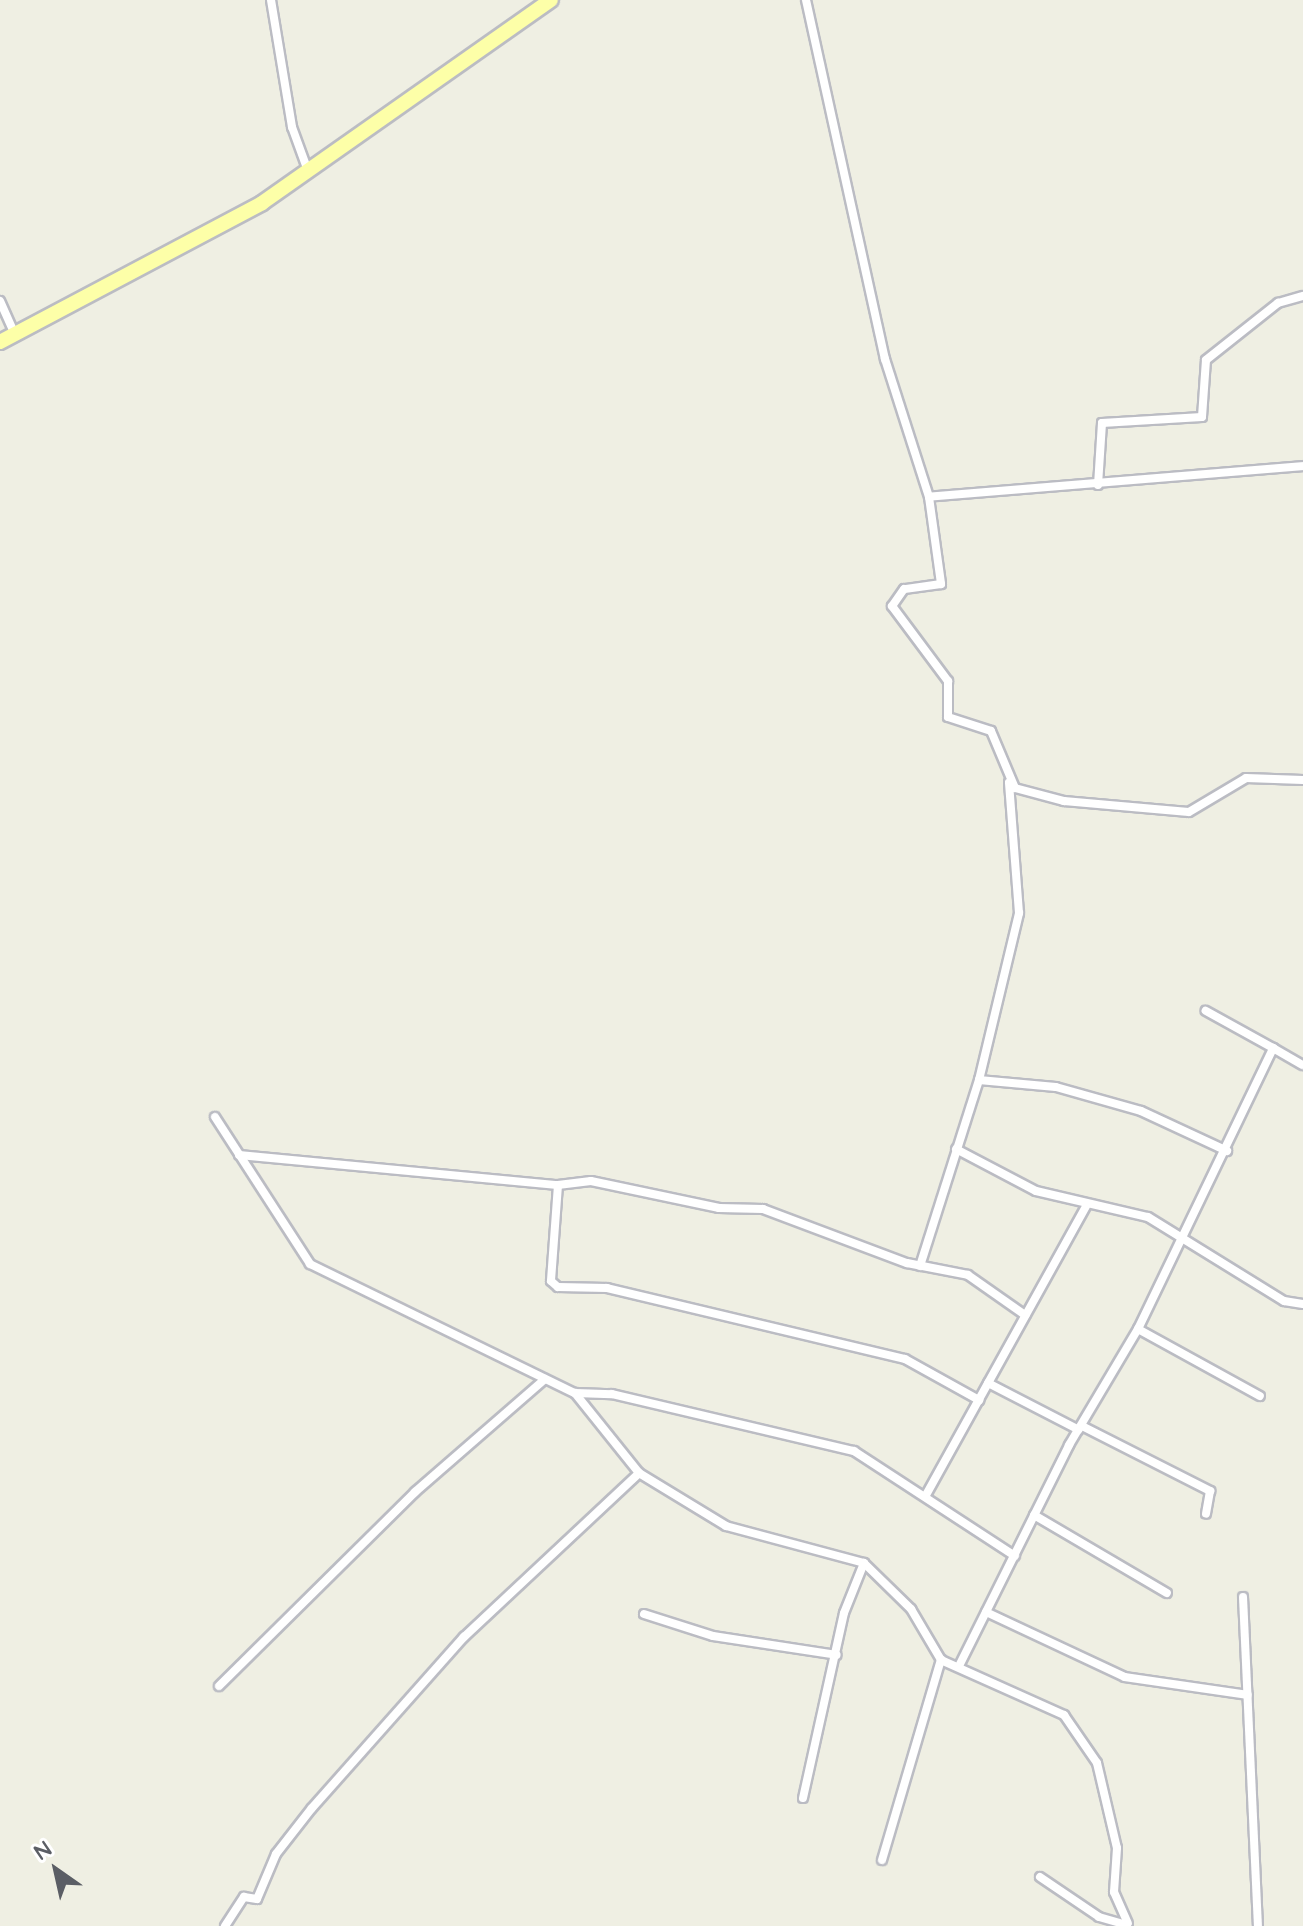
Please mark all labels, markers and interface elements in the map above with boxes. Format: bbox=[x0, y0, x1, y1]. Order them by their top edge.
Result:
north arrow bbox=[16, 1830, 96, 1910]
text: N bbox=[28, 1834, 57, 1866]

